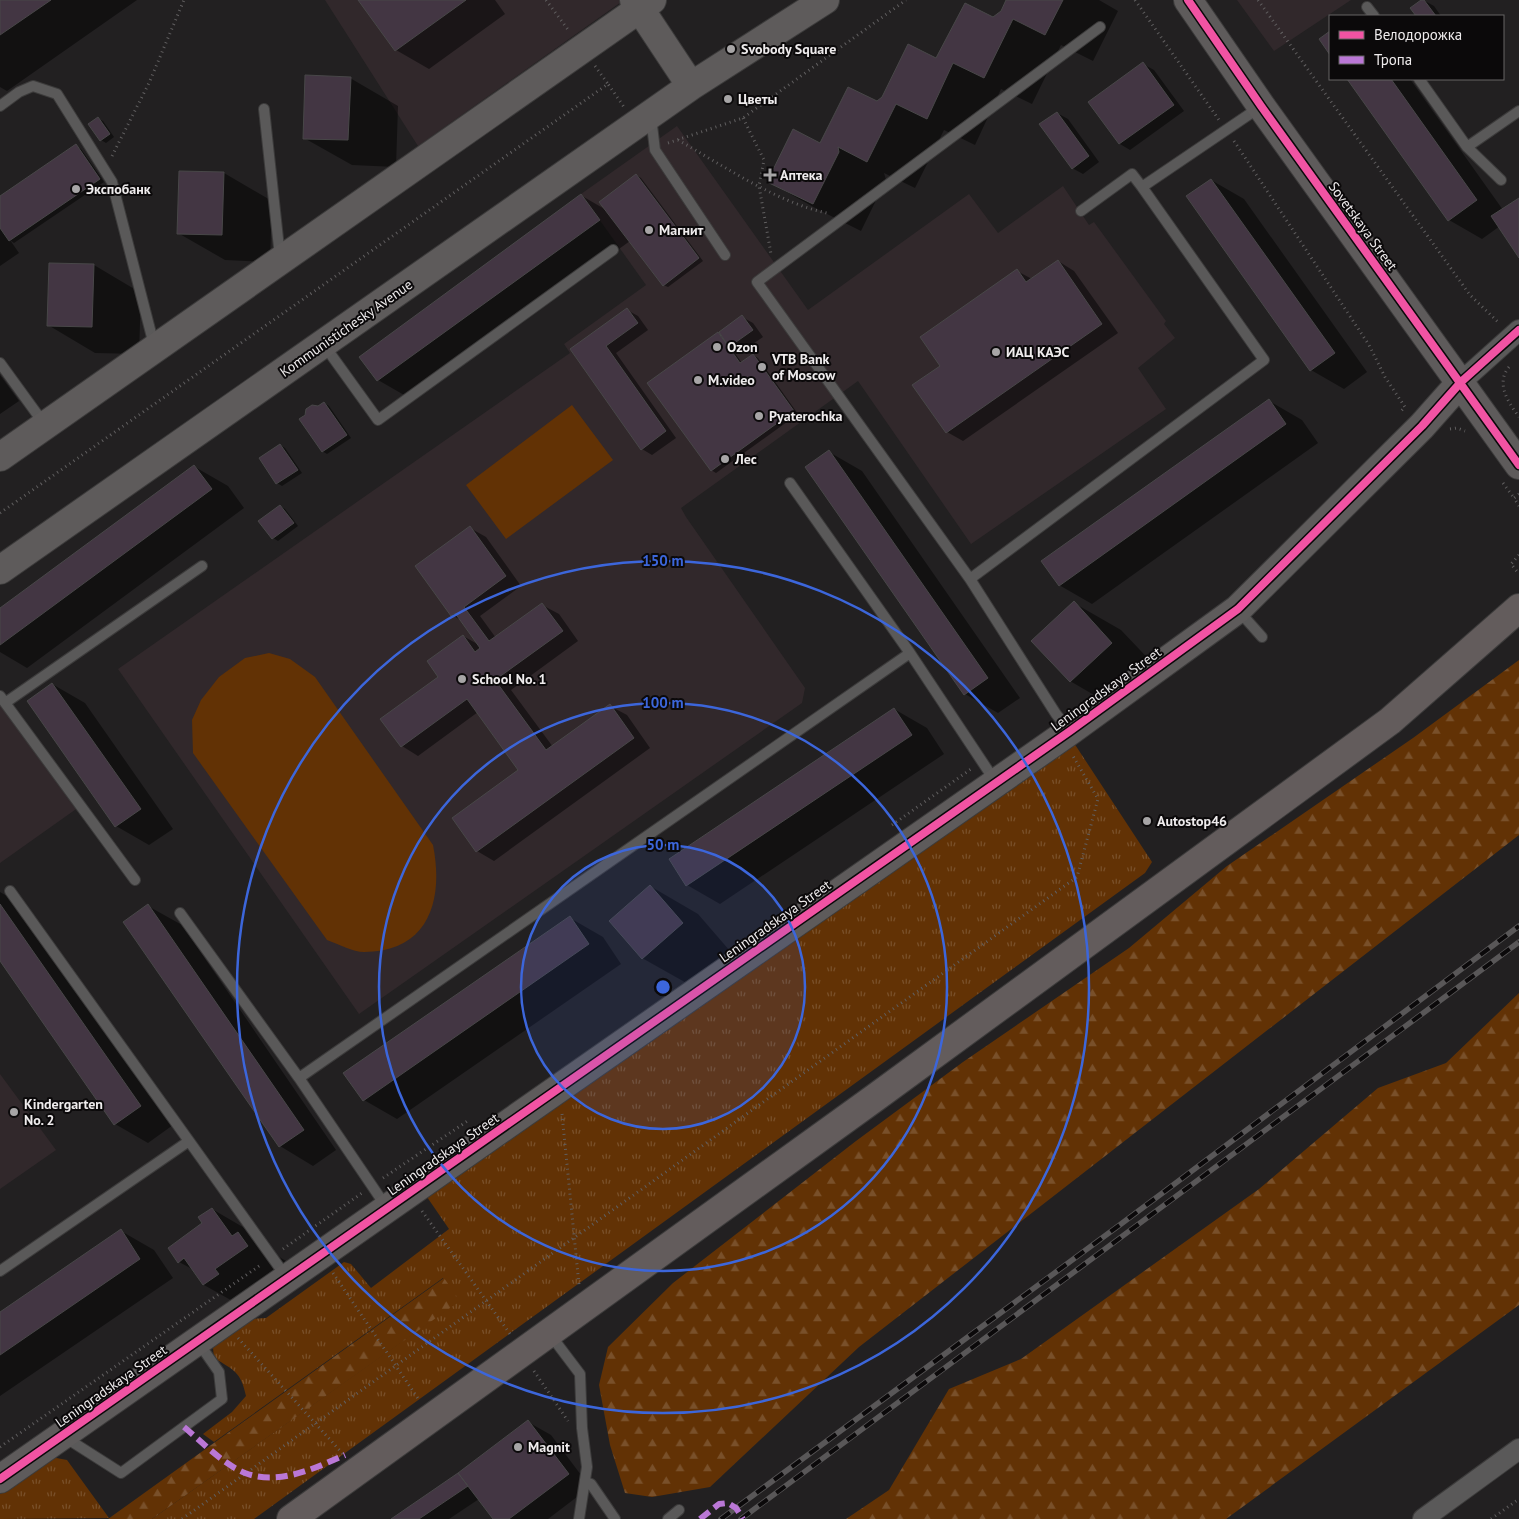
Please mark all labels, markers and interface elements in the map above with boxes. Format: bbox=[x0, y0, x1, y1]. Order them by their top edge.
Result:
legend bbox=[1329, 15, 1504, 80]
text: Велодорожка bbox=[1374, 25, 1462, 44]
place label: Svobody Square bbox=[741, 40, 836, 58]
marker: Svobody Square bbox=[725, 43, 737, 55]
text: Тропа bbox=[1374, 50, 1412, 69]
place label: Цветы bbox=[738, 90, 778, 108]
marker: Цветы bbox=[722, 93, 734, 105]
place label: Аптека bbox=[780, 166, 823, 184]
marker: Аптека bbox=[764, 169, 776, 181]
street label: Sovetskaya Street bbox=[1325, 178, 1402, 274]
place label: Экспобанк bbox=[86, 180, 151, 198]
marker: Экспобанк bbox=[70, 183, 82, 195]
place label: Магнит bbox=[659, 221, 704, 239]
marker: Магнит bbox=[643, 224, 655, 236]
street label: Kommunistichesky Avenue bbox=[276, 275, 416, 381]
place label: Ozon bbox=[727, 338, 758, 356]
marker: Ozon bbox=[711, 341, 723, 353]
place label: ИАЦ КАЭС bbox=[1006, 343, 1070, 361]
marker: ИАЦ КАЭС bbox=[990, 346, 1002, 358]
place label: VTB Bank of Moscow bbox=[771, 350, 836, 384]
marker: VTB Bank of Moscow bbox=[756, 361, 768, 373]
place label: M.video bbox=[708, 371, 755, 389]
marker: M.video bbox=[692, 374, 704, 386]
place label: Pyaterochka bbox=[769, 407, 843, 425]
marker: Pyaterochka bbox=[753, 410, 765, 422]
place label: Лес bbox=[734, 450, 757, 468]
marker: Лес bbox=[719, 453, 731, 465]
text: 150 m bbox=[642, 551, 684, 570]
street label: Leningradskaya Street bbox=[1047, 643, 1165, 735]
place label: School No. 1 bbox=[472, 670, 546, 688]
marker: School No. 1 bbox=[456, 673, 468, 685]
text: 100 m bbox=[642, 693, 684, 712]
place label: Autostop46 bbox=[1157, 812, 1227, 830]
marker: Autostop46 bbox=[1141, 815, 1153, 827]
text: 50 m bbox=[647, 835, 679, 854]
street label: Leningradskaya Street bbox=[716, 876, 834, 966]
centre of rings bbox=[654, 978, 672, 996]
place label: Kindergarten No. 2 bbox=[24, 1095, 103, 1129]
marker: Kindergarten No. 2 bbox=[8, 1106, 20, 1118]
street label: Leningradskaya Street bbox=[384, 1109, 502, 1199]
street label: Leningradskaya Street bbox=[52, 1341, 170, 1431]
place label: Magnit bbox=[528, 1438, 570, 1456]
marker: Magnit bbox=[512, 1441, 524, 1453]

